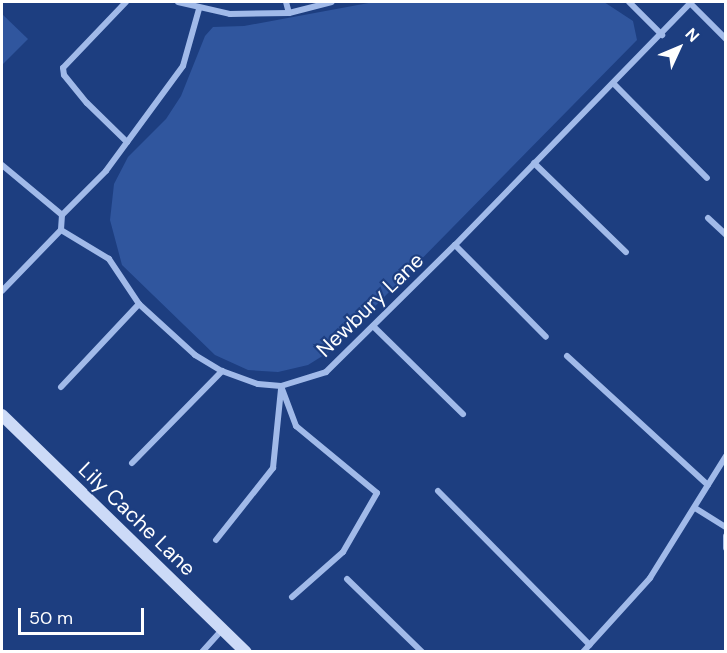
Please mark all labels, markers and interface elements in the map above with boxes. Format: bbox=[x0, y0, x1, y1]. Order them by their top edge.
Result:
north arrow bbox=[649, 18, 709, 78]
text: N bbox=[681, 24, 704, 47]
street label: Newbury Lane bbox=[311, 248, 429, 362]
street label: Lily Cache Lane bbox=[73, 457, 201, 581]
scale bar bbox=[21, 596, 147, 634]
text: 50 m bbox=[29, 606, 73, 630]

